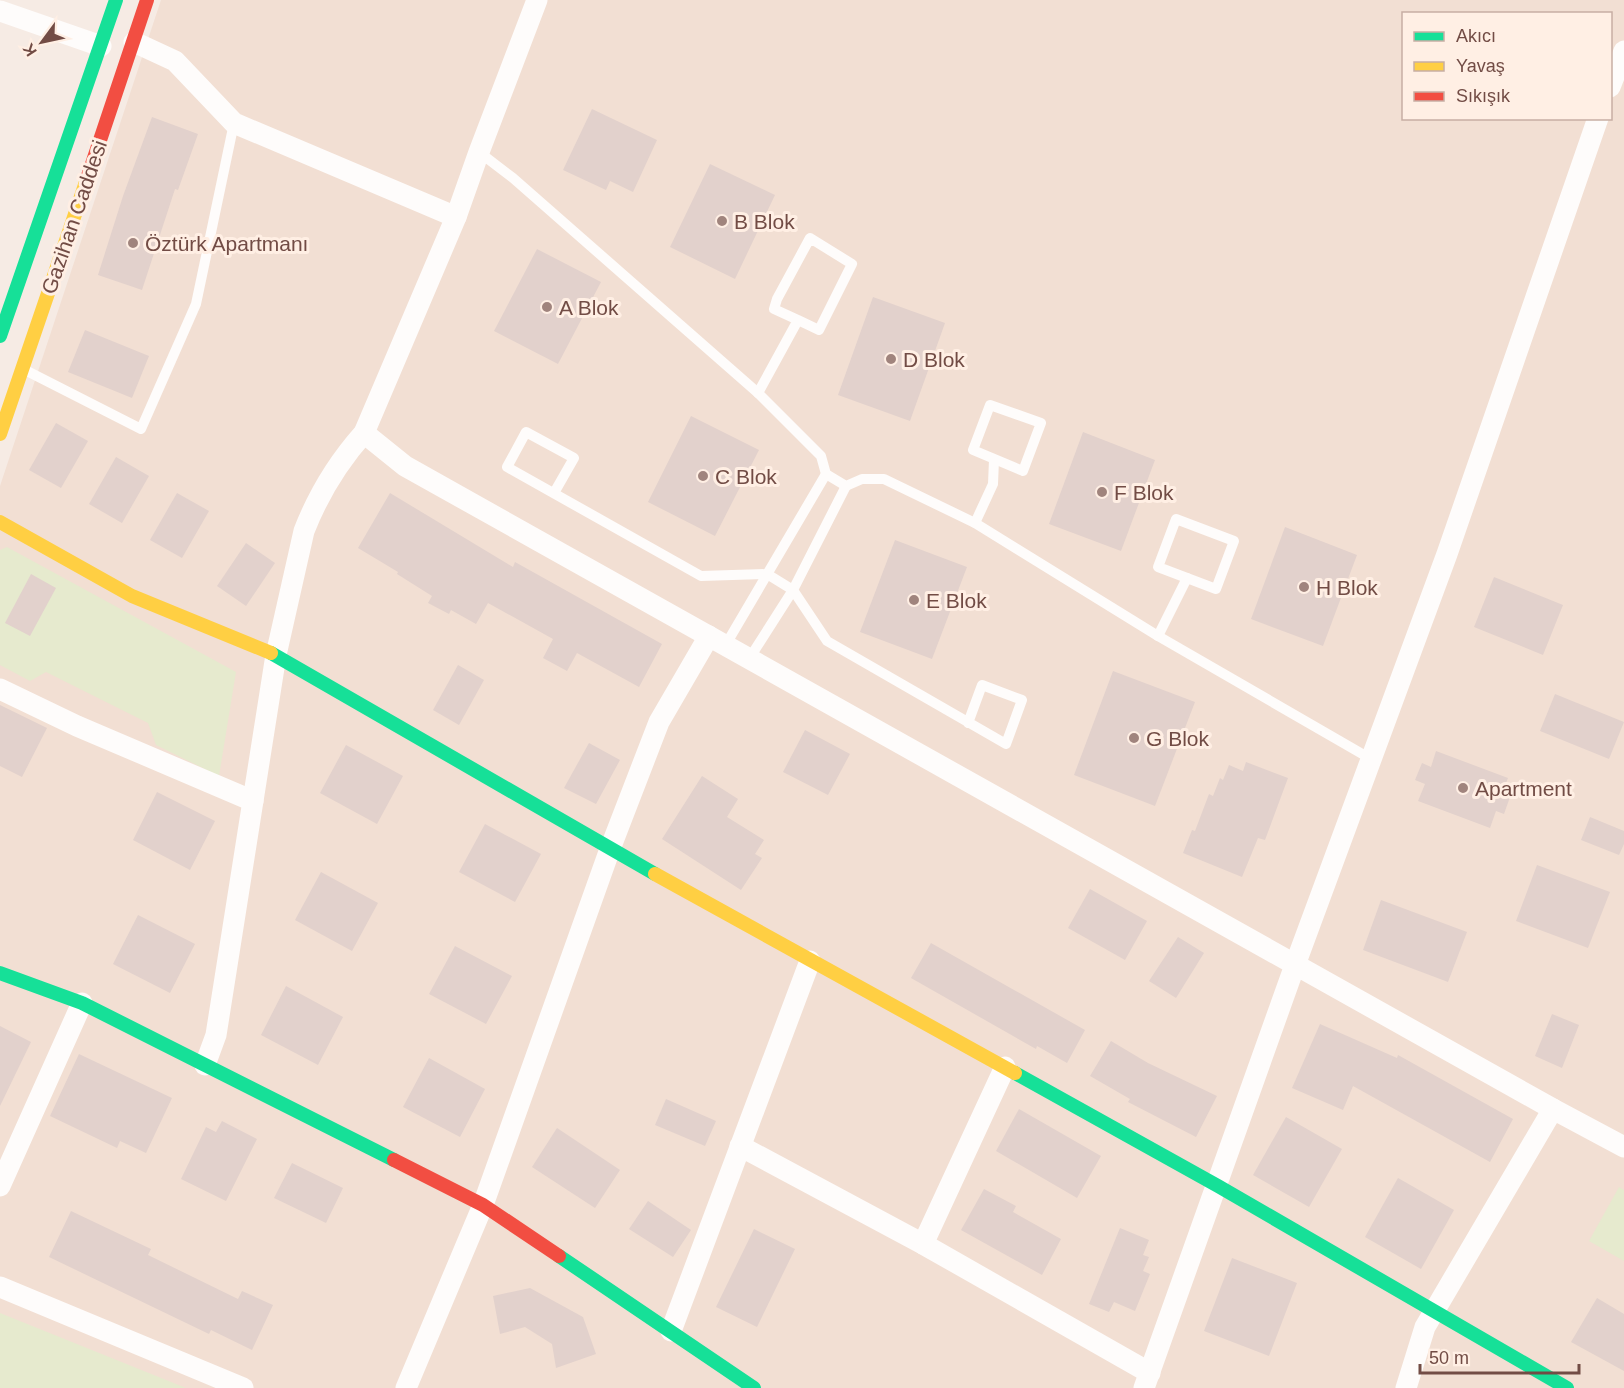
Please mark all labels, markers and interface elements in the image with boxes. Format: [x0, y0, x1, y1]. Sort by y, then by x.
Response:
north arrow [12, 12, 72, 72]
legend [1402, 12, 1612, 120]
text: Akıcı [1456, 26, 1496, 46]
text: K [19, 40, 40, 59]
text: Yavaş [1456, 56, 1505, 76]
text: Sıkışık [1456, 86, 1511, 106]
street label: Gazihan Caddesi [37, 137, 111, 297]
place label: B Blok [734, 210, 795, 233]
marker: B Blok [715, 214, 729, 228]
place label: Öztürk Apartmanı [145, 232, 308, 255]
marker: Öztürk Apartmanı [126, 236, 140, 250]
place label: A Blok [559, 296, 619, 319]
marker: A Blok [540, 300, 554, 314]
place label: D Blok [903, 348, 965, 371]
marker: D Blok [884, 352, 898, 366]
place label: C Blok [715, 465, 777, 488]
marker: C Blok [696, 469, 710, 483]
place label: F Blok [1114, 481, 1174, 504]
marker: F Blok [1095, 485, 1109, 499]
place label: H Blok [1316, 576, 1378, 599]
marker: H Blok [1297, 580, 1311, 594]
place label: E Blok [926, 589, 987, 612]
marker: E Blok [907, 593, 921, 607]
place label: G Blok [1146, 727, 1210, 750]
marker: G Blok [1127, 731, 1141, 745]
place label: Apartment [1475, 777, 1572, 800]
marker: Apartment [1456, 781, 1470, 795]
scale bar [1420, 1337, 1579, 1375]
text: 50 m [1429, 1348, 1469, 1368]

